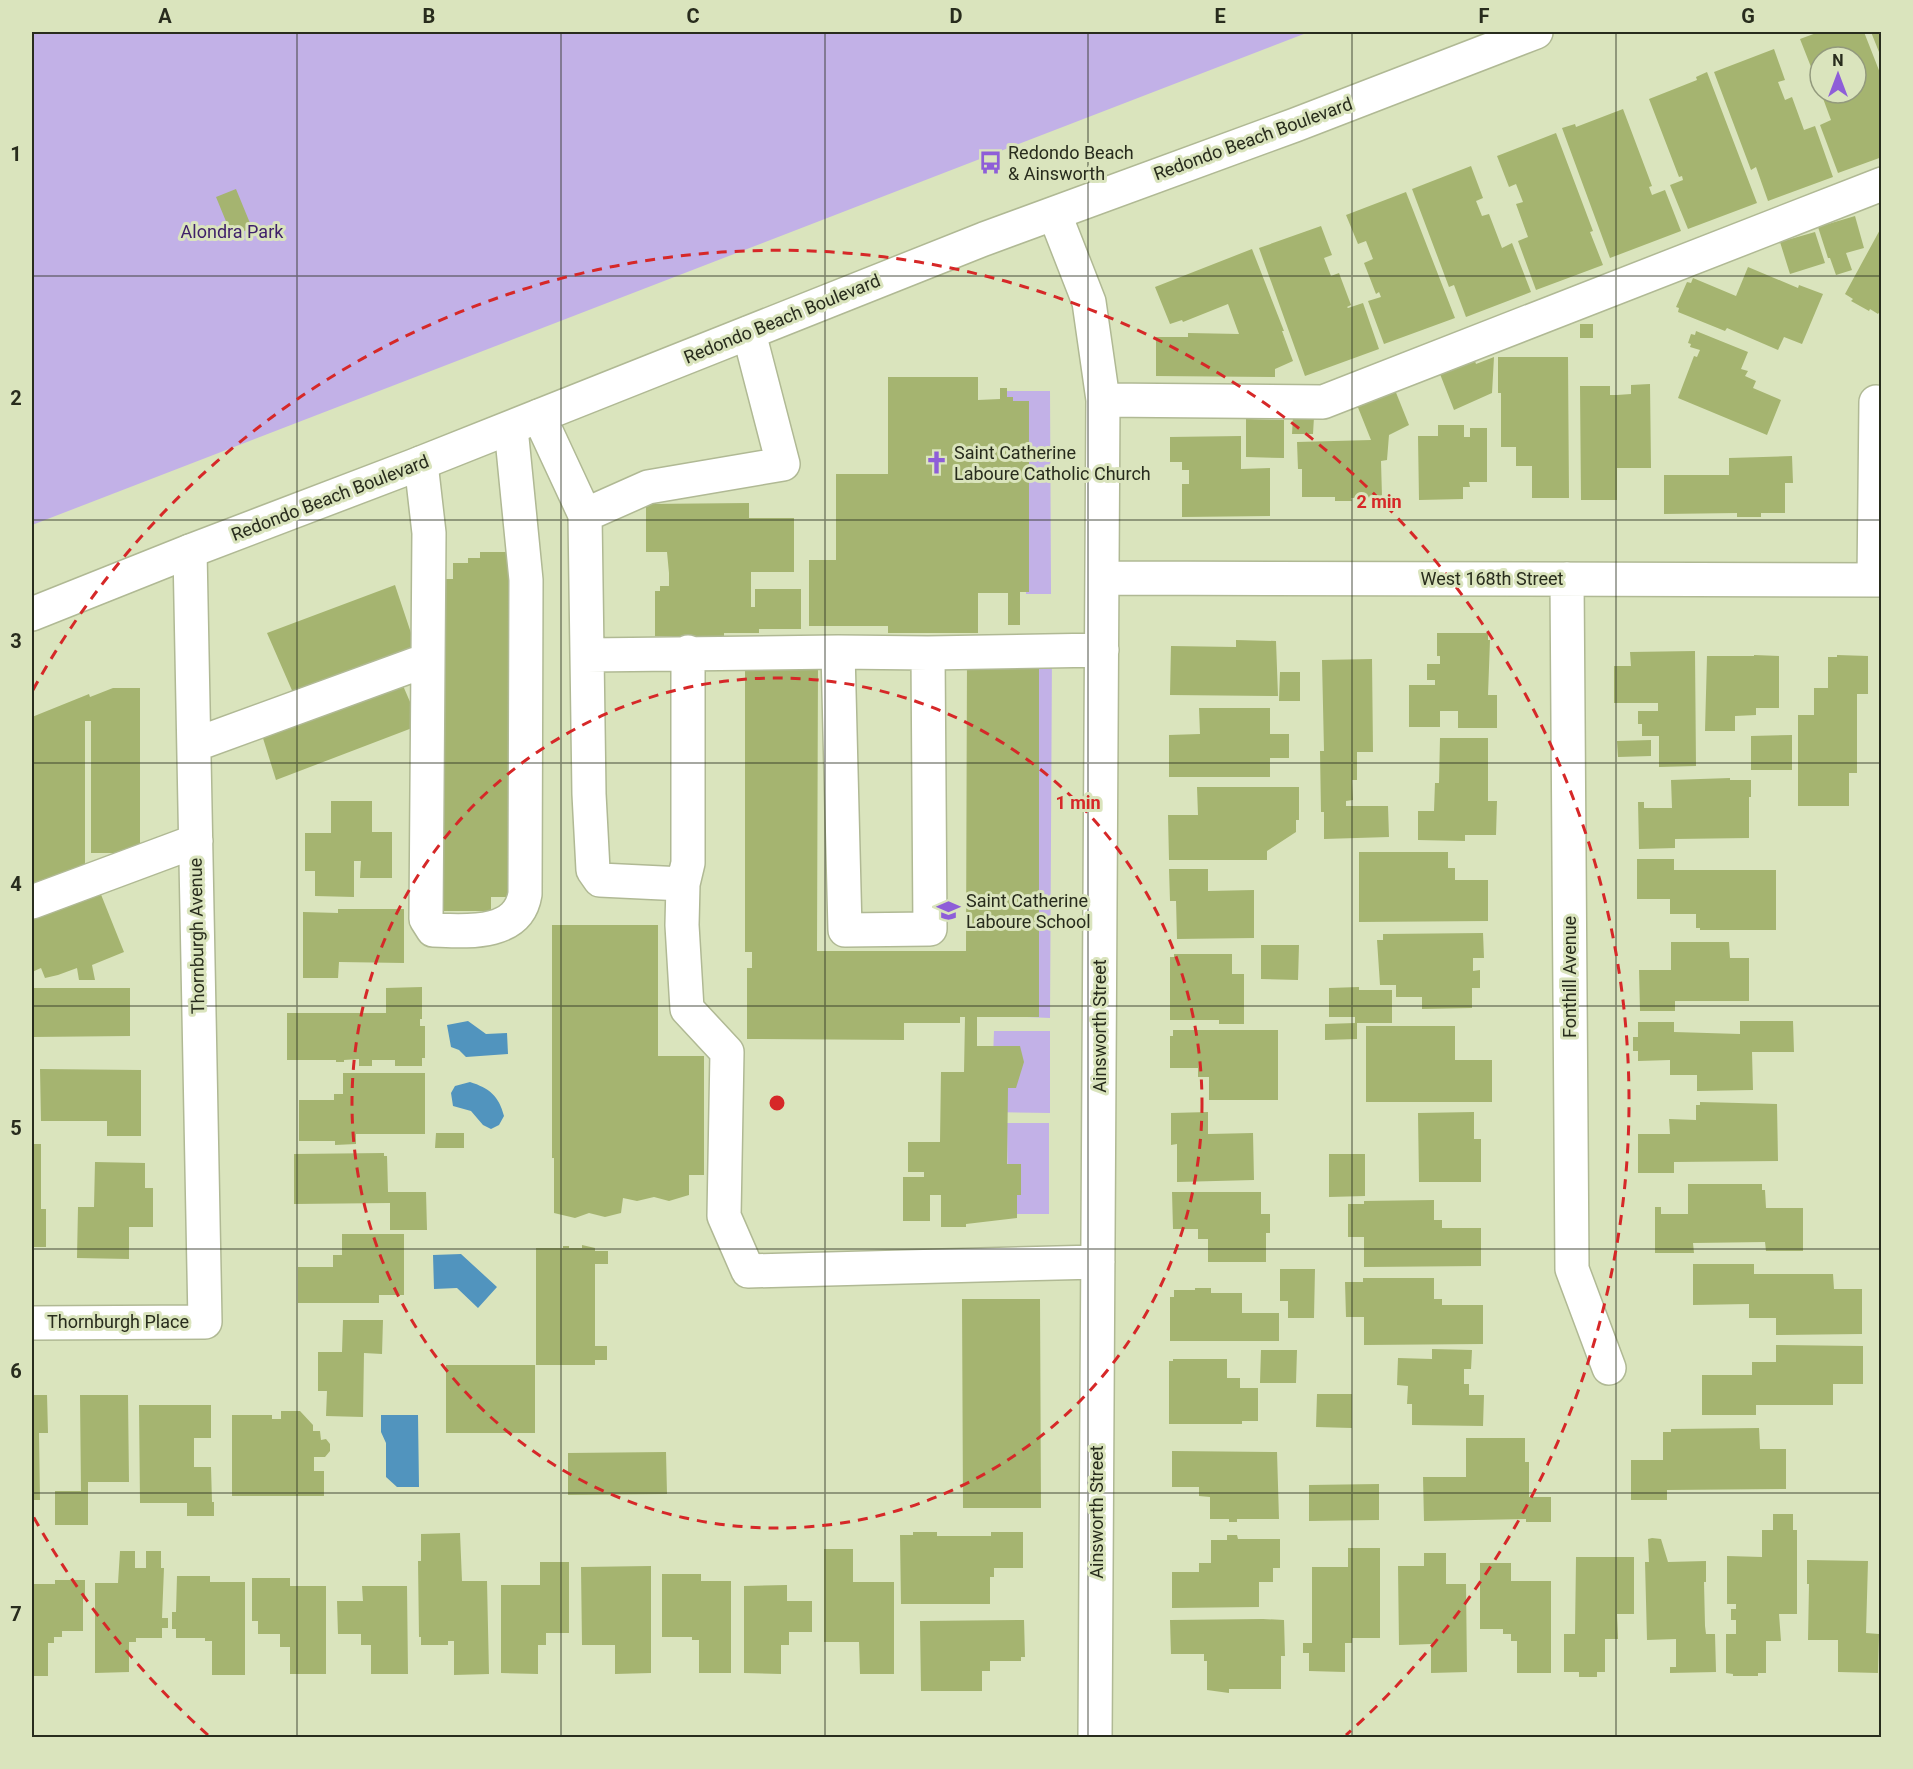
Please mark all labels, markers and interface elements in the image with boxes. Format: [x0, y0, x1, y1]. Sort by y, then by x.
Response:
text: A [158, 4, 172, 28]
text: B [423, 4, 435, 28]
text: C [686, 4, 700, 28]
text: D [950, 4, 963, 28]
text: E [1214, 4, 1226, 28]
text: F [1479, 4, 1490, 28]
text: G [1741, 4, 1755, 28]
north arrow [1808, 45, 1868, 105]
text: N [1832, 51, 1844, 70]
street label: Redondo Beach Boulevard [1151, 93, 1355, 184]
text: 1 [10, 142, 22, 166]
place label: Redondo Beach & Ainsworth [1008, 142, 1134, 184]
bus stop icon: Redondo Beach & Ainsworth [977, 150, 1003, 176]
park label: Alondra Park [181, 221, 284, 242]
street label: Redondo Beach Boulevard [681, 269, 883, 368]
text: 2 [10, 386, 22, 410]
place label: Saint Catherine Laboure Catholic Church [954, 442, 1151, 484]
street label: Redondo Beach Boulevard [228, 450, 432, 545]
church icon: Saint Catherine Laboure Catholic Church [923, 450, 949, 476]
text: 2 min [1356, 491, 1402, 512]
street label: West 168th Street [1421, 568, 1564, 589]
text: 3 [10, 629, 22, 653]
text: 1 min [1055, 792, 1101, 813]
street label: Thornburgh Avenue [185, 858, 208, 1014]
text: 4 [10, 872, 22, 896]
place label: Saint Catherine Laboure School [966, 890, 1091, 932]
school or university icon: Saint Catherine Laboure School [935, 898, 961, 924]
street label: Fonthill Avenue [1559, 916, 1580, 1038]
street label: Ainsworth Street [1089, 959, 1110, 1093]
centre of rings [767, 1093, 787, 1113]
text: 5 [10, 1116, 22, 1140]
street label: Thornburgh Place [47, 1311, 189, 1332]
text: 6 [10, 1359, 22, 1383]
street label: Ainsworth Street [1086, 1445, 1107, 1579]
text: 7 [10, 1602, 22, 1626]

